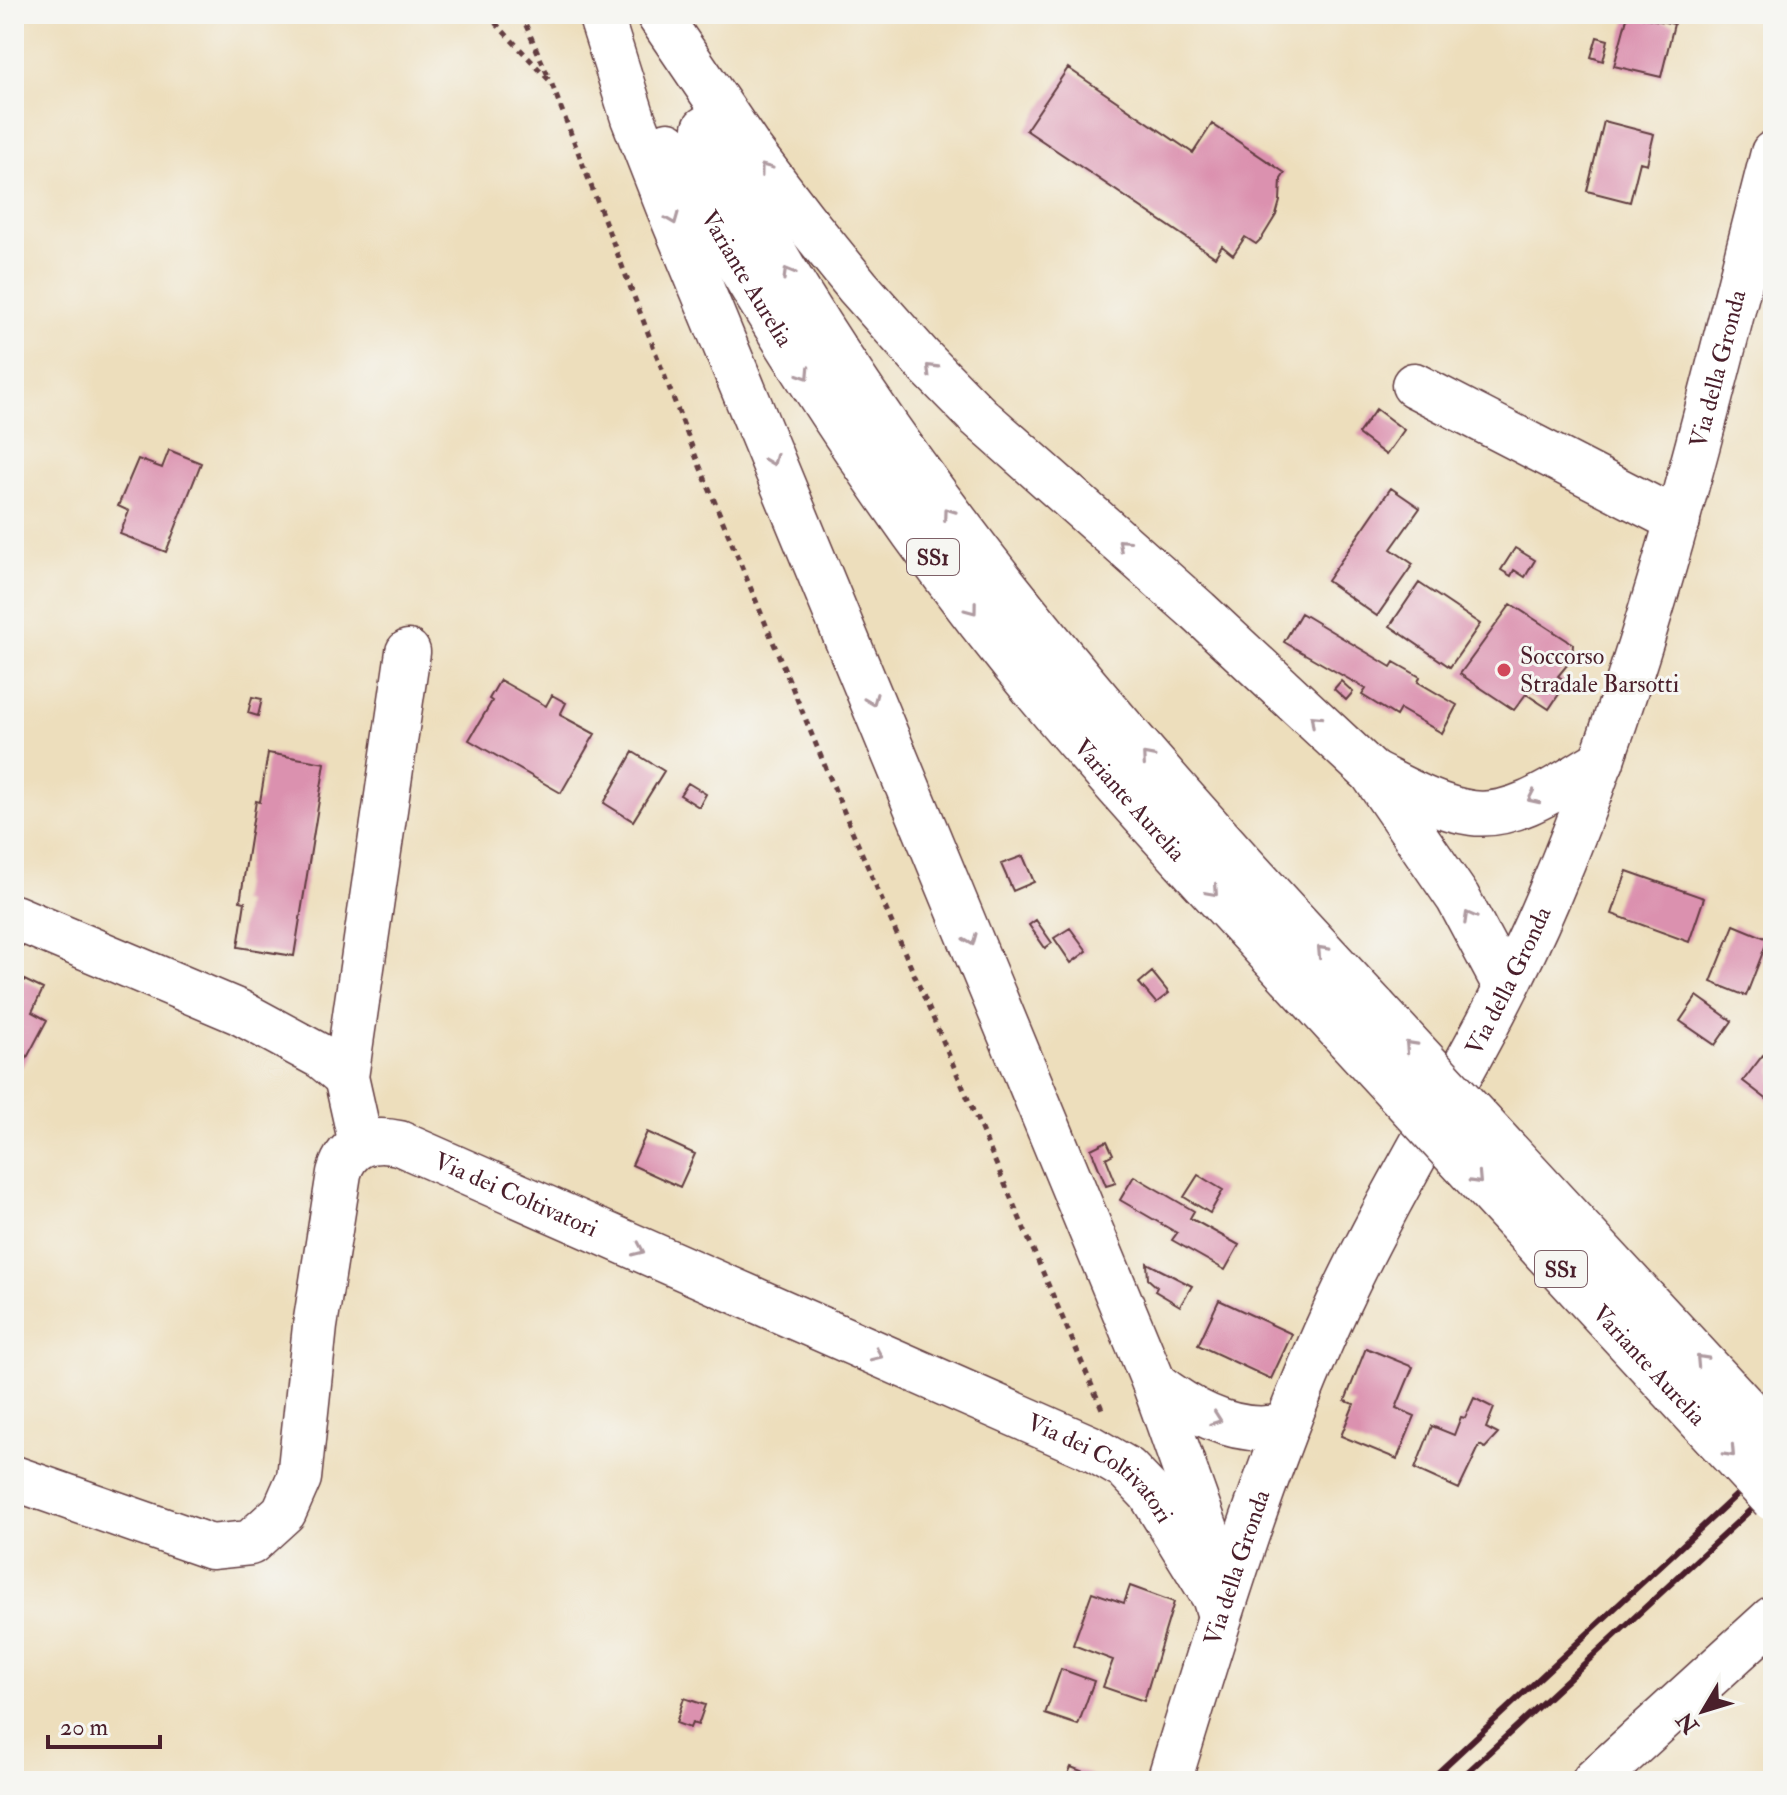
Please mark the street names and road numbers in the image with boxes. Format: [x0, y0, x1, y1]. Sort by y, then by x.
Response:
street label: Variante Aurelia [694, 205, 800, 354]
street label: Via della Gronda [1683, 286, 1754, 451]
road number: SS1 [907, 539, 959, 575]
street label: Variante Aurelia [1067, 732, 1193, 869]
street label: Via della Gronda [1459, 901, 1559, 1061]
street label: Via dei Coltivatori [429, 1145, 602, 1245]
road number: SS1 [1535, 1251, 1587, 1287]
street label: Variante Aurelia [1585, 1298, 1713, 1433]
street label: Via dei Coltivatori [1022, 1407, 1180, 1529]
street label: Via della Gronda [1197, 1485, 1278, 1649]

